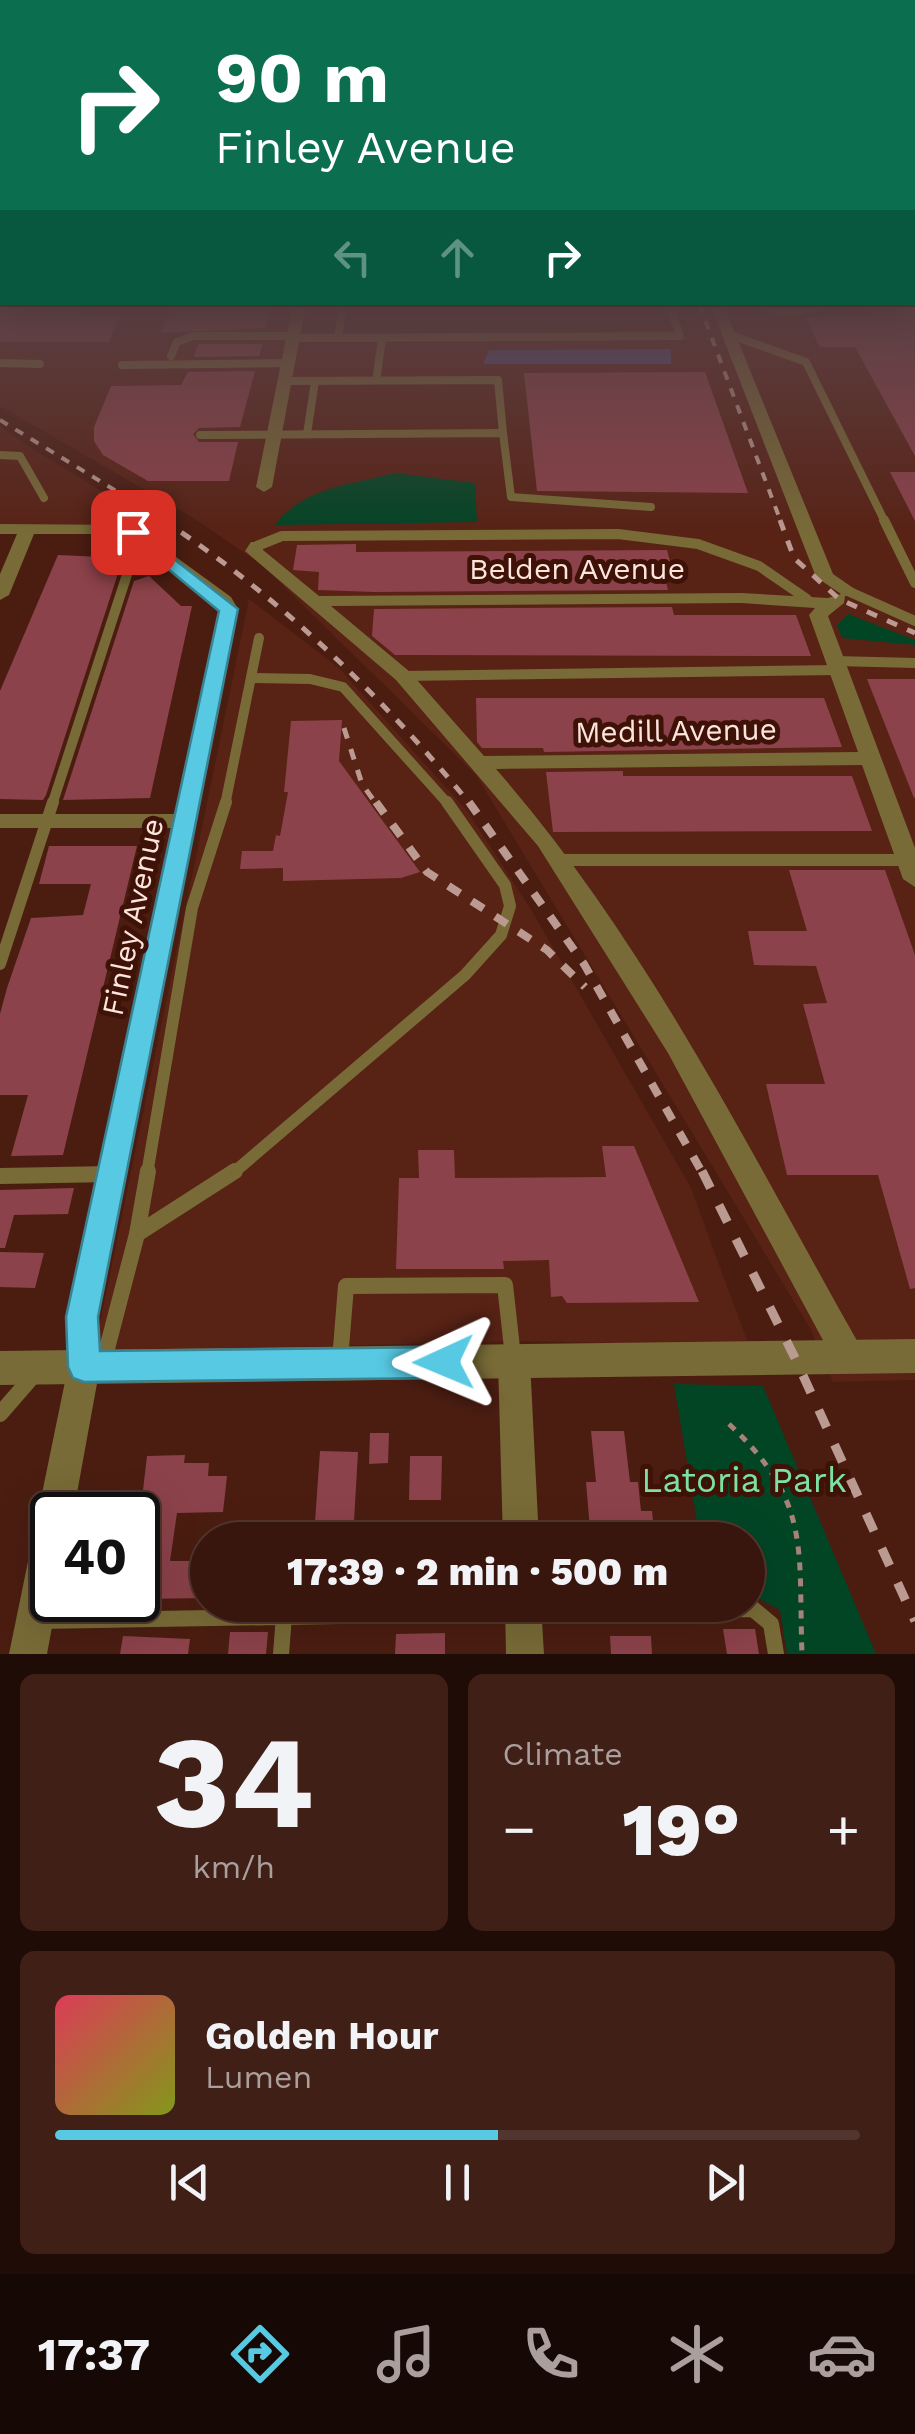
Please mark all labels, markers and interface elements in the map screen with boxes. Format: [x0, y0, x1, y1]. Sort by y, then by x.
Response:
text: 90 m [215, 37, 389, 119]
icon: right [50, 40, 180, 170]
text: Finley Avenue [215, 121, 516, 174]
icon: left [325, 230, 380, 285]
icon: ahead [430, 230, 485, 285]
icon: right [535, 230, 590, 285]
pin [91, 490, 176, 575]
icon: arrive [106, 505, 161, 560]
street label: Belden Avenue [469, 551, 685, 586]
street label: Medill Avenue [575, 711, 777, 750]
street label: Finley Avenue [95, 815, 170, 1019]
position arrow [392, 1310, 496, 1414]
park label: Latoria Park [641, 1459, 847, 1501]
speed limit sign: 40 [30, 1492, 160, 1622]
text: 17:39 · 2 min · 500 m [287, 1550, 668, 1594]
text: 34 [153, 1706, 314, 1859]
text: Climate [503, 1735, 623, 1773]
text: 19° [622, 1785, 740, 1873]
text: − [503, 1797, 536, 1861]
text: + [827, 1797, 860, 1861]
text: km/h [193, 1848, 275, 1886]
text: Golden Hour [205, 2014, 439, 2058]
text: Lumen [205, 2058, 312, 2096]
icon: previous [162, 2155, 217, 2210]
icon: pause [430, 2155, 485, 2210]
icon: next [698, 2155, 753, 2210]
icon: directions [225, 2319, 295, 2389]
icon: music [371, 2319, 441, 2389]
icon: phone [516, 2319, 586, 2389]
icon: climate [662, 2319, 732, 2389]
icon: car [807, 2319, 877, 2389]
text: 17:37 [38, 2328, 150, 2381]

